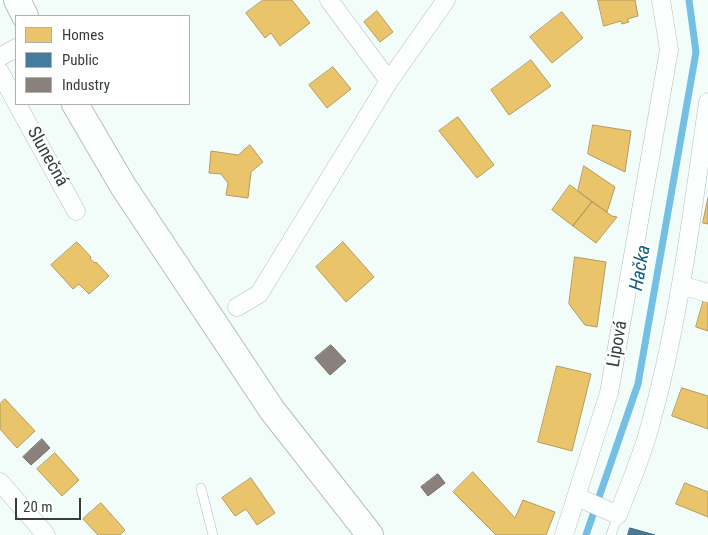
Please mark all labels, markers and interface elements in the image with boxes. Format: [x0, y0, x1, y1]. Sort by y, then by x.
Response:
legend [15, 15, 190, 105]
text: Homes [62, 26, 104, 44]
text: Public [62, 51, 99, 69]
text: Industry [62, 76, 110, 94]
street label: Slunečná [22, 123, 72, 191]
water label: Hačka [626, 243, 656, 293]
street label: Lipová [603, 319, 633, 369]
scale bar [18, 488, 84, 520]
text: 20 m [23, 498, 53, 516]

